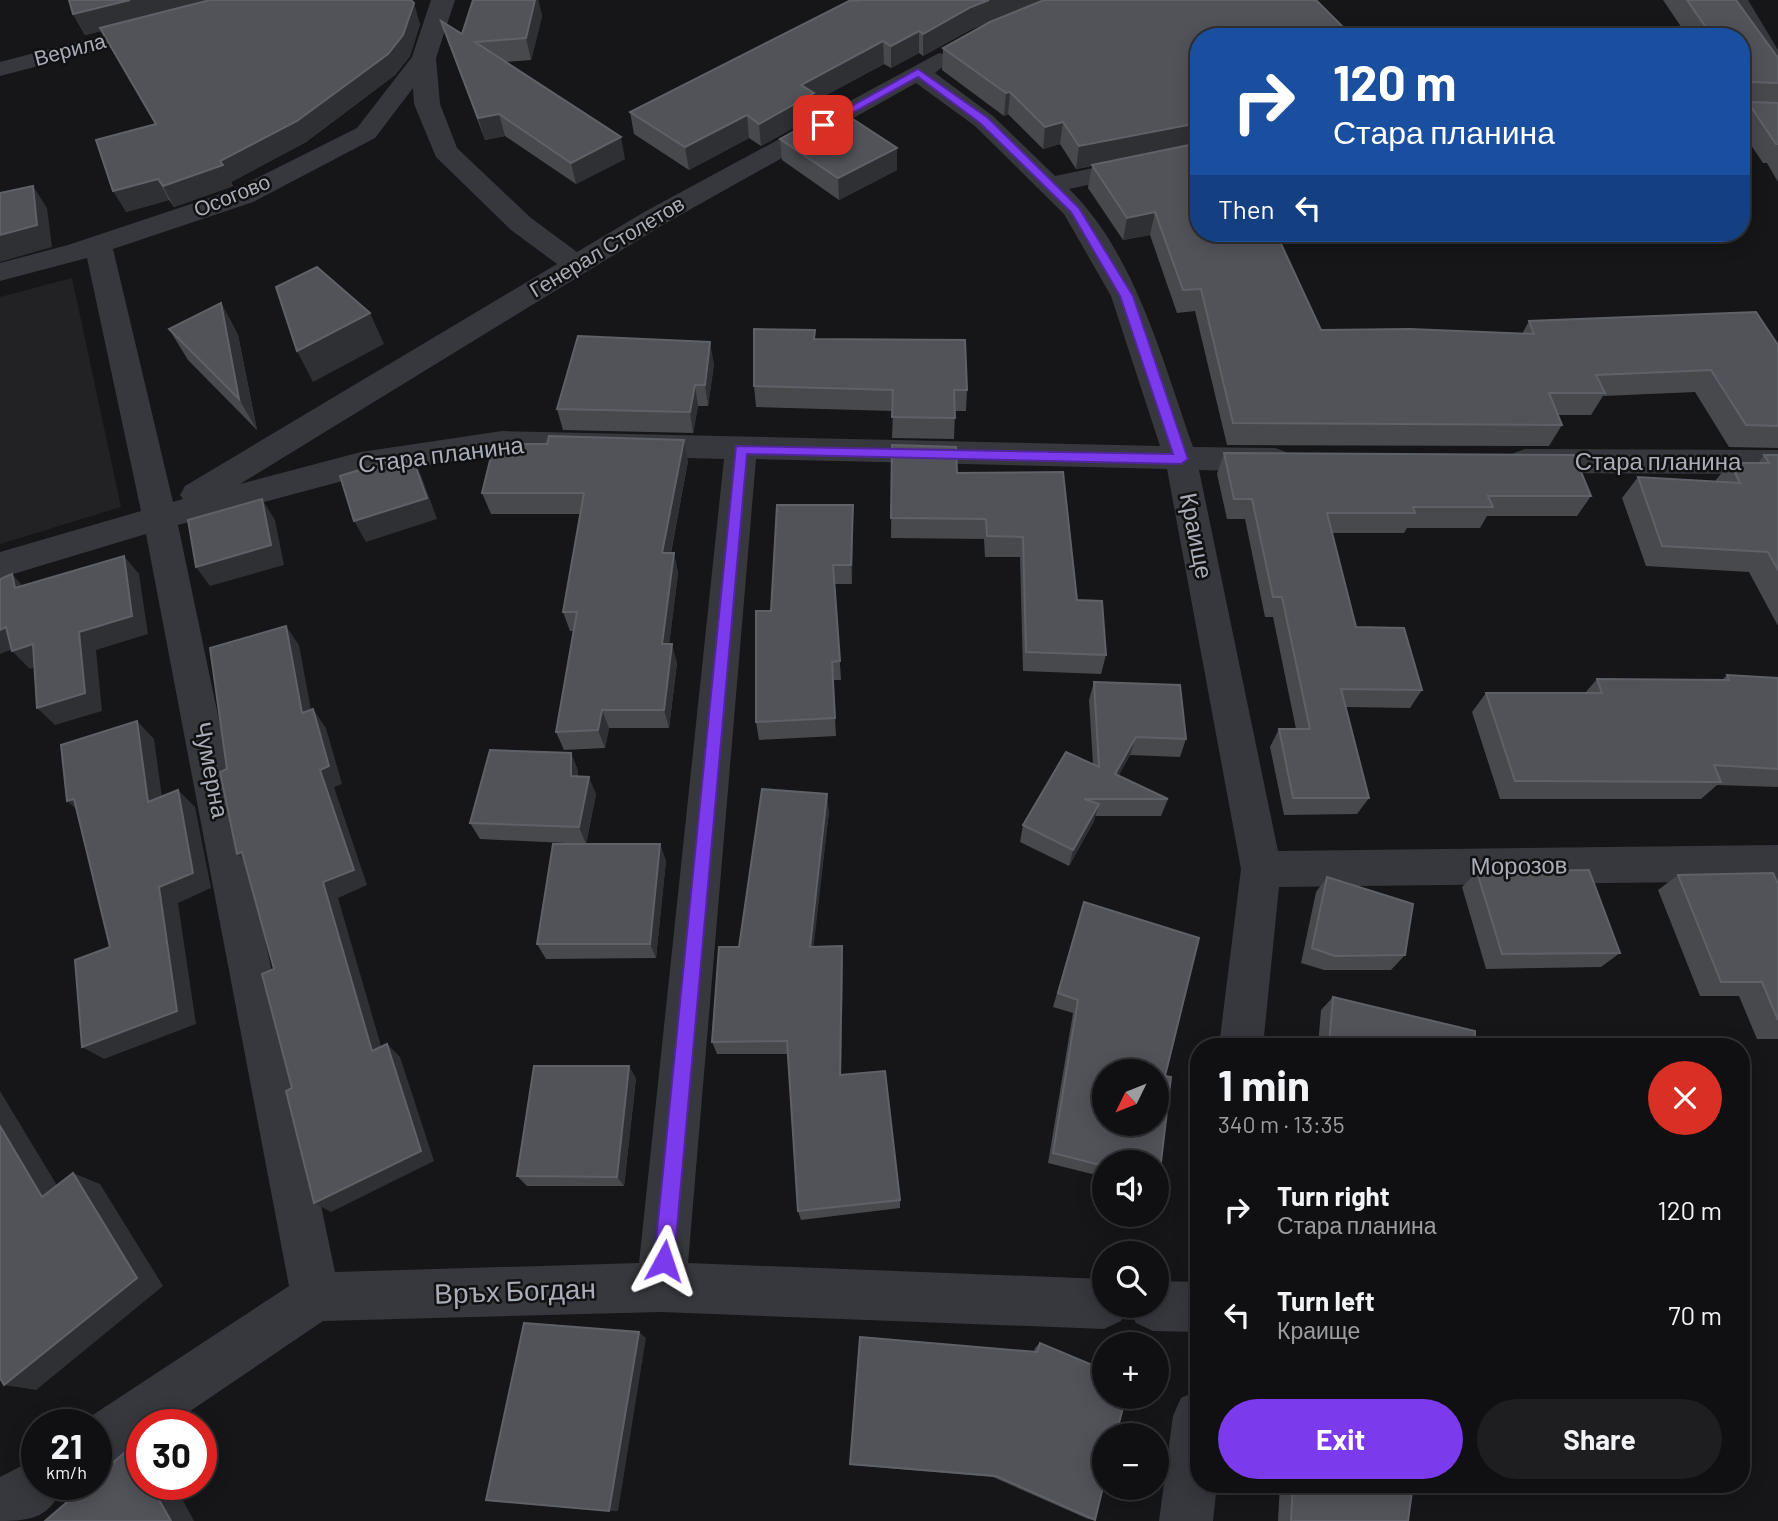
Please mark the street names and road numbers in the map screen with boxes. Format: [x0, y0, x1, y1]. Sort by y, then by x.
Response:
street label: Верила [31, 27, 108, 70]
street label: Осогово [190, 168, 273, 221]
street label: Генерал Столетов [524, 190, 688, 302]
street label: Стара планина [356, 429, 526, 478]
street label: Стара планина [1575, 446, 1742, 475]
street label: Краище [1175, 490, 1220, 581]
street label: Чумерна [189, 719, 236, 821]
street label: Морозов [1470, 849, 1568, 880]
street label: Връх Богдан [434, 1270, 596, 1310]

